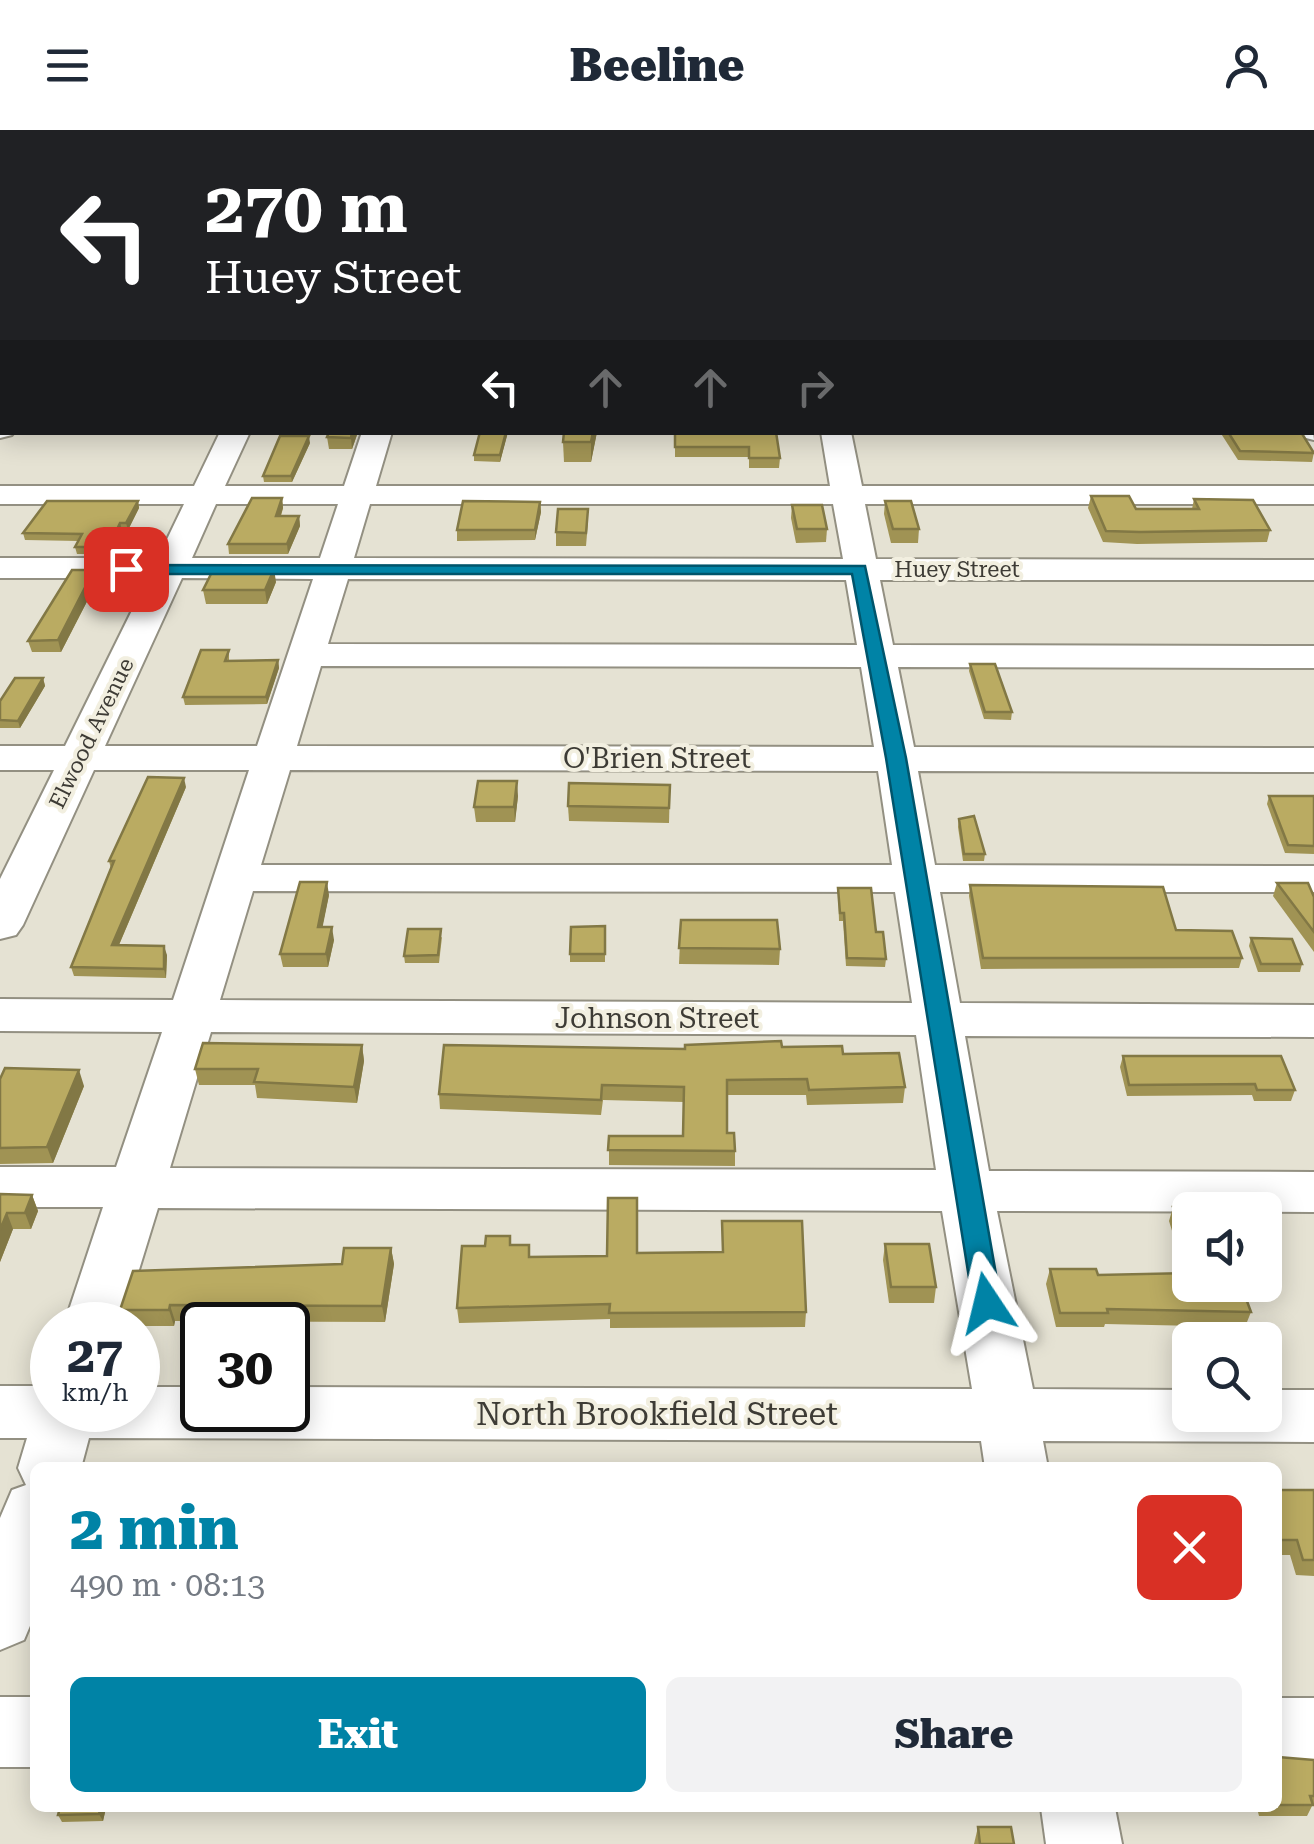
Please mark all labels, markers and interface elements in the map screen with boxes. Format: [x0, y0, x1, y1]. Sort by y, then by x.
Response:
icon: menu [40, 38, 95, 93]
icon: person [1219, 38, 1274, 93]
text: Beeline [569, 39, 745, 92]
text: 270 m [205, 167, 408, 249]
icon: left [40, 170, 170, 300]
text: Huey Street [205, 251, 462, 304]
icon: left [473, 360, 528, 415]
icon: ahead [578, 360, 633, 415]
icon: ahead [683, 360, 738, 415]
icon: right [788, 360, 843, 415]
pin [84, 527, 169, 612]
icon: arrive [99, 542, 154, 597]
street label: Huey Street [894, 557, 1020, 582]
street label: Elwood Avenue [44, 654, 139, 812]
street label: O'Brien Street [563, 742, 751, 775]
street label: Johnson Street [555, 1002, 759, 1035]
map controls [1172, 1192, 1282, 1432]
button: sound [1172, 1192, 1282, 1302]
position arrow [935, 1251, 1039, 1355]
speed limit sign: 30 [180, 1302, 310, 1432]
button: search [1172, 1322, 1282, 1432]
text: 27 [67, 1326, 123, 1384]
text: km/h [62, 1378, 128, 1407]
street label: North Brookfield Street [476, 1395, 838, 1433]
text: 2 min [70, 1493, 239, 1564]
button: close [1137, 1495, 1242, 1600]
text: 490 m · 08:13 [70, 1566, 265, 1604]
button: Exit [70, 1677, 646, 1792]
button: Share [666, 1677, 1242, 1792]

